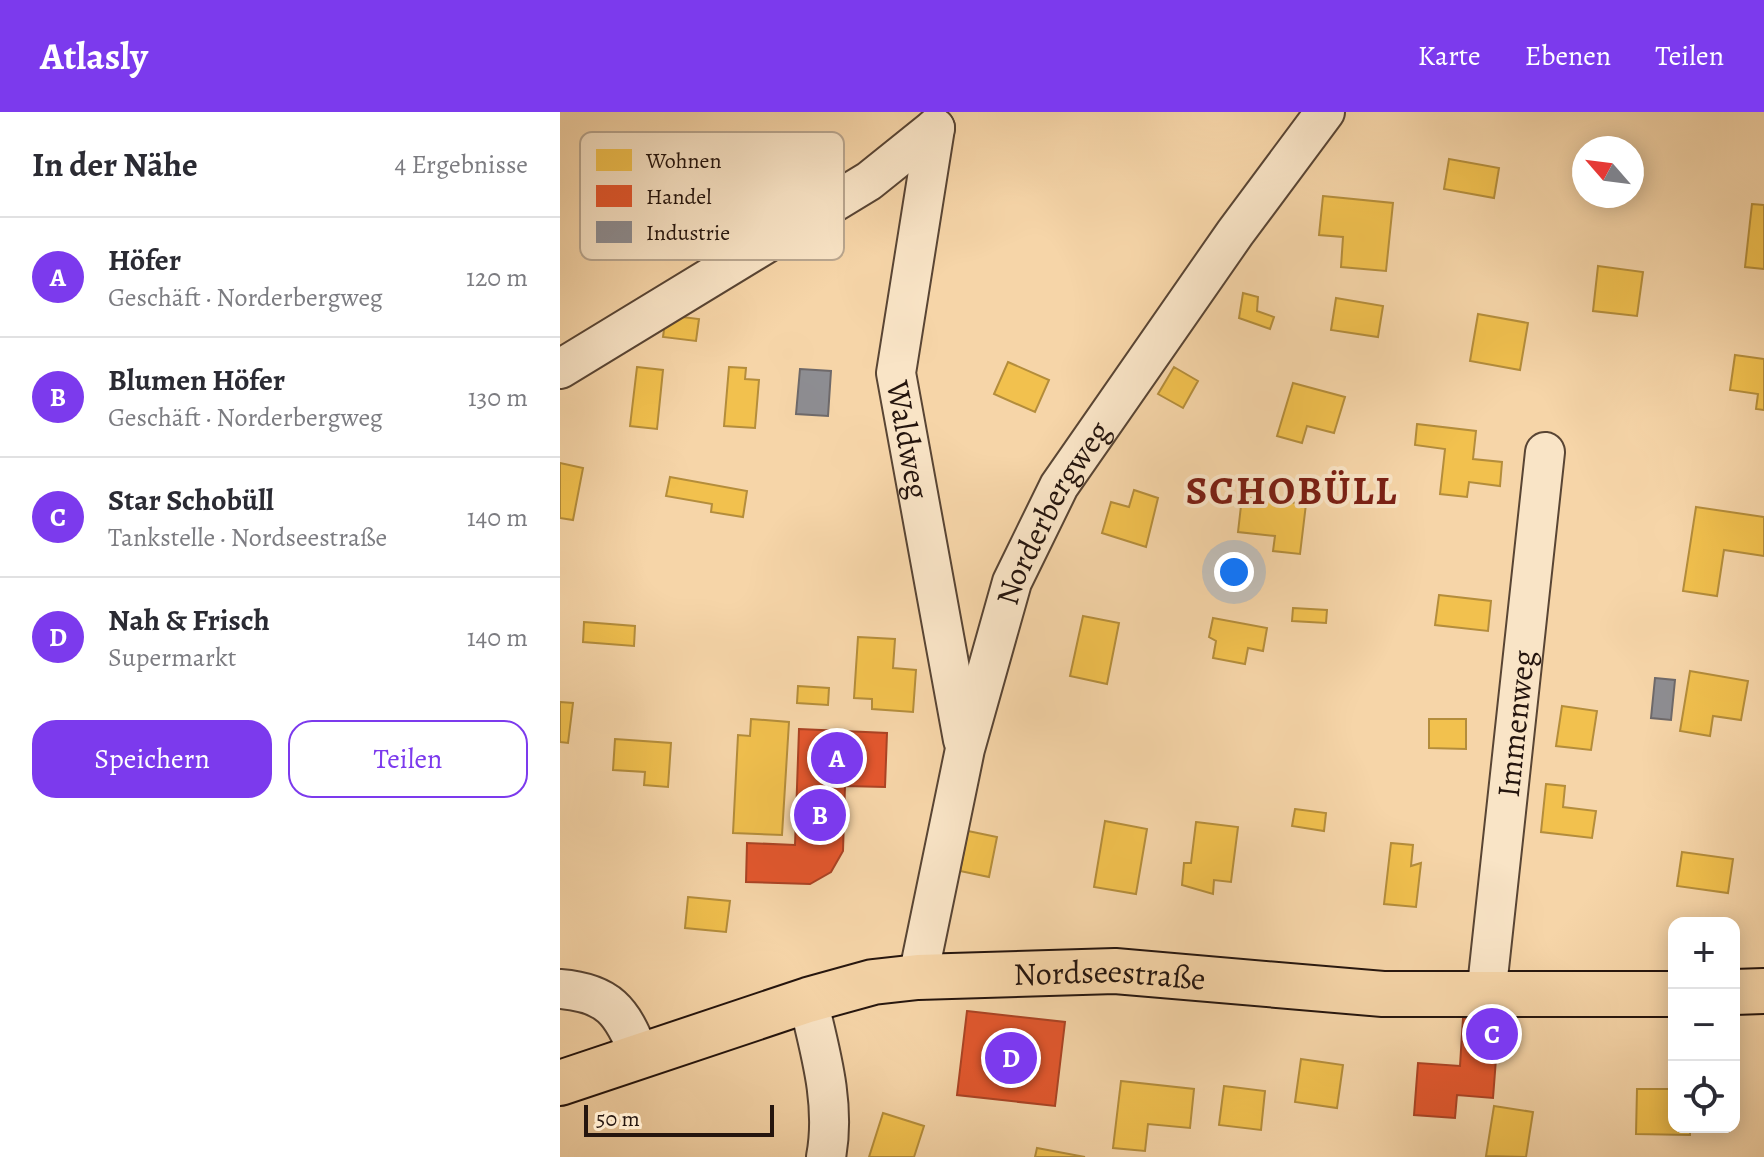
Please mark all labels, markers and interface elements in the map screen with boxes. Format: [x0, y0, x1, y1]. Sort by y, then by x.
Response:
text: Atlasly [40, 30, 148, 82]
text: Karte [1418, 37, 1481, 75]
text: Ebenen [1525, 37, 1611, 75]
text: Teilen [1655, 37, 1724, 75]
legend [580, 132, 844, 260]
north arrow [1572, 136, 1644, 208]
text: In der Nähe [32, 141, 198, 188]
text: Wohnen [645, 146, 722, 176]
text: 4 Ergebnisse [395, 147, 528, 182]
text: Handel [646, 182, 712, 212]
text: Industrie [646, 218, 730, 248]
text: Höfer [108, 240, 181, 280]
text: A [50, 260, 66, 295]
text: 120 m [466, 260, 528, 295]
text: Geschäft · Norderbergweg [108, 280, 383, 315]
text: Blumen Höfer [108, 360, 285, 400]
street label: Waldweg [876, 376, 941, 502]
text: B [50, 380, 66, 415]
text: 130 m [468, 380, 528, 415]
text: Geschäft · Norderbergweg [108, 400, 383, 435]
street label: Norderbergweg [985, 412, 1120, 610]
district label: SCHOBÜLL [1186, 463, 1398, 518]
text: Star Schobüll [108, 480, 274, 520]
text: C [50, 500, 66, 535]
text: 140 m [467, 500, 528, 535]
text: Tankstelle · Nordseestraße [108, 520, 387, 555]
your location [1214, 552, 1254, 592]
text: Nah & Frisch [108, 600, 270, 640]
text: D [49, 620, 67, 655]
text: 140 m [467, 620, 528, 655]
text: Supermarkt [108, 640, 236, 675]
street label: Immenweg [1486, 648, 1545, 799]
button: Speichern [32, 720, 272, 798]
button: Teilen [288, 720, 528, 798]
pin: A [811, 728, 863, 788]
pin: B [794, 785, 846, 845]
map controls [1668, 917, 1740, 1133]
button: + [1668, 917, 1740, 989]
street label: Nordseestraße [1013, 948, 1207, 1001]
button: − [1668, 989, 1740, 1061]
pin: C [1466, 1004, 1518, 1064]
pin: D [985, 1028, 1037, 1088]
button: locate [1668, 1061, 1740, 1133]
scale bar [584, 1101, 774, 1137]
text: 50 m [596, 1104, 640, 1134]

